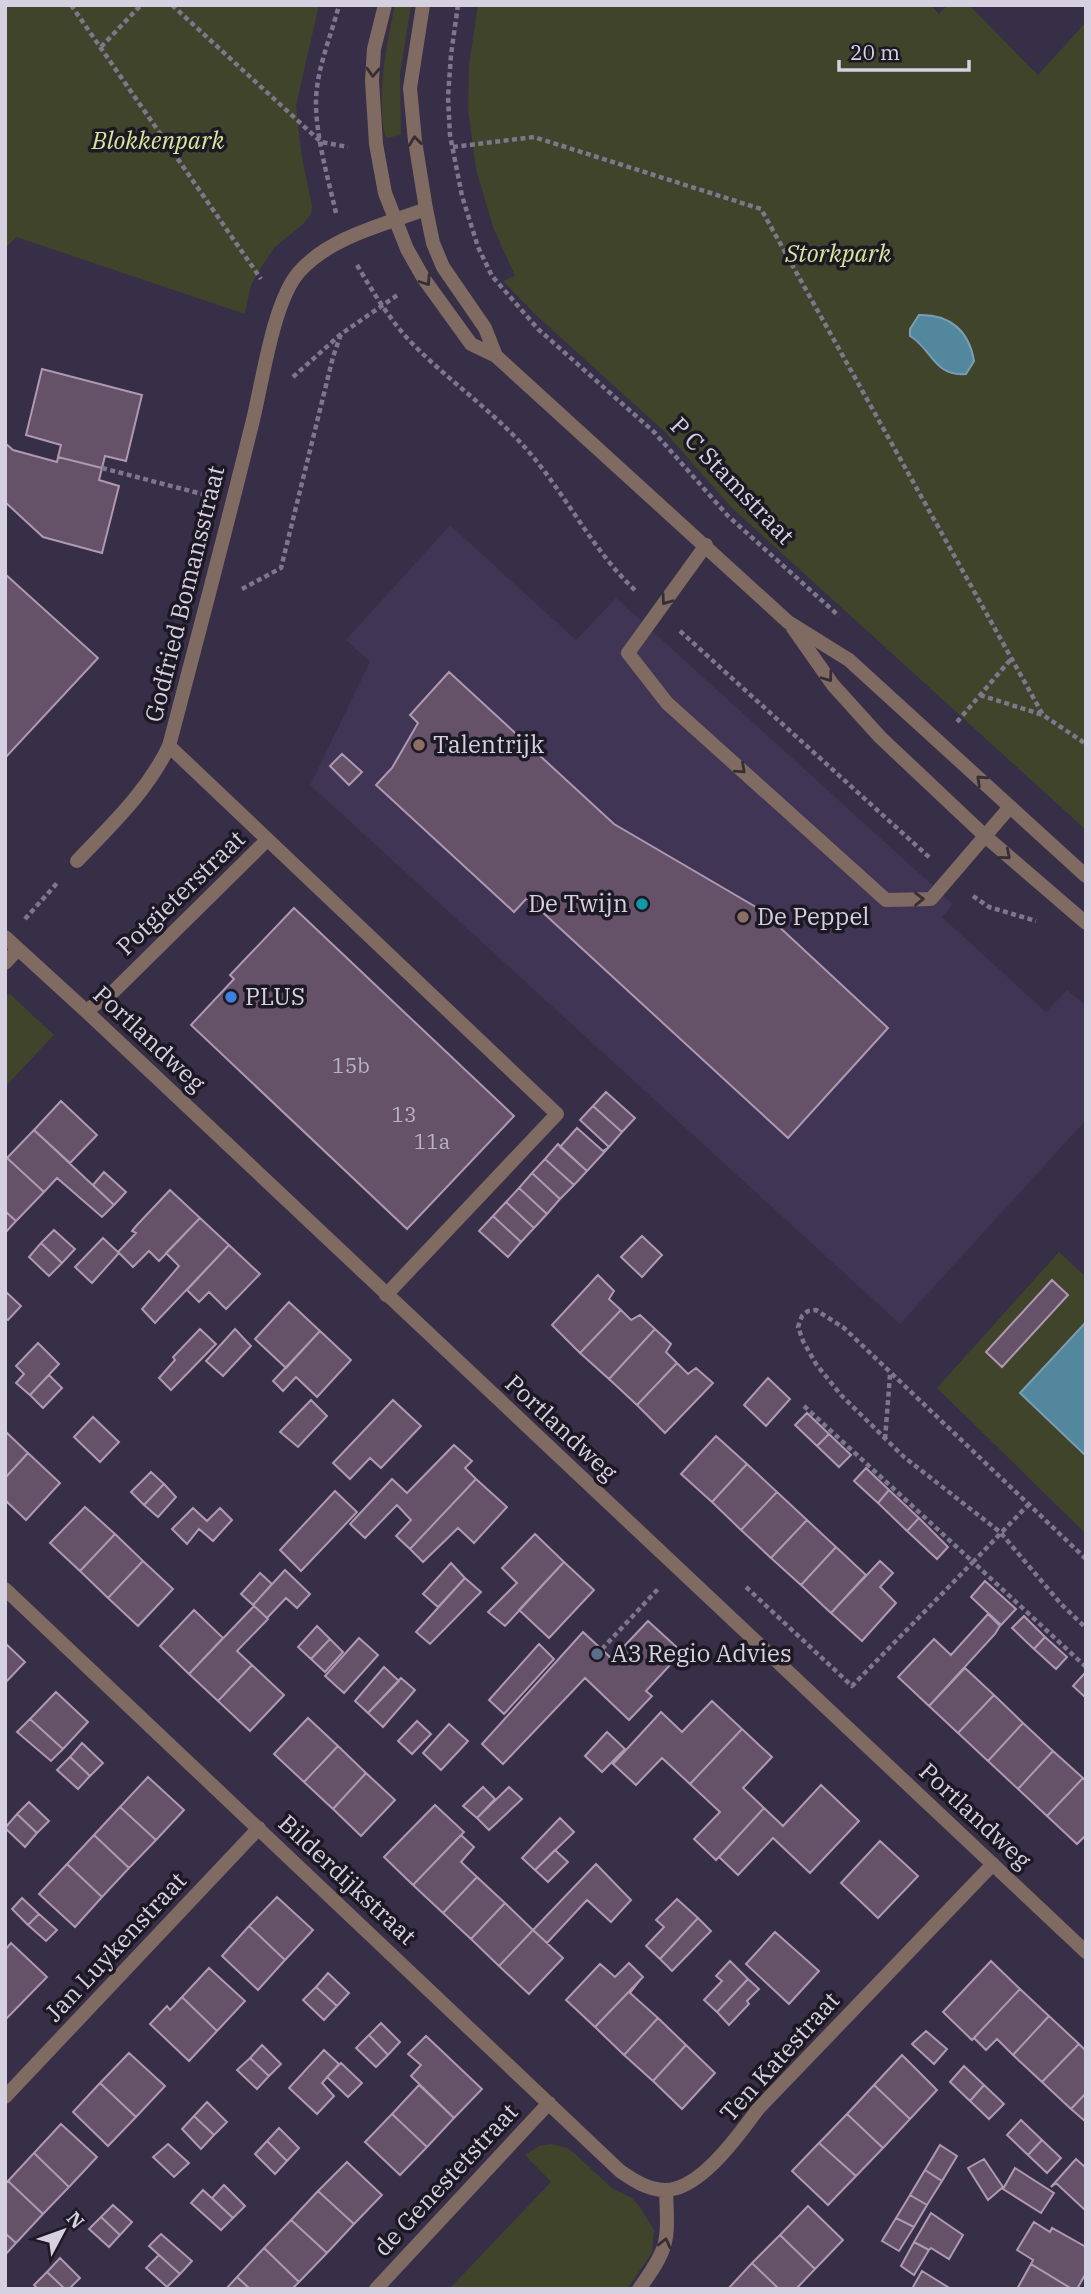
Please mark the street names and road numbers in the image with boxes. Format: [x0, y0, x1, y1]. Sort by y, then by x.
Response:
street label: P C Stamstraat [664, 410, 802, 551]
street label: Godfried Bomansstraat [137, 462, 231, 725]
street label: Potgieterstraat [109, 823, 251, 962]
street label: Portlandweg [87, 978, 213, 1098]
street label: Portlandweg [499, 1367, 625, 1487]
street label: Portlandweg [913, 1755, 1039, 1875]
street label: Bilderdijkstraat [272, 1807, 423, 1951]
street label: Jan Luykenstraat [38, 1865, 193, 2028]
street label: Ten Katestraat [712, 1985, 846, 2128]
street label: de Genestetstraat [366, 2096, 524, 2263]

